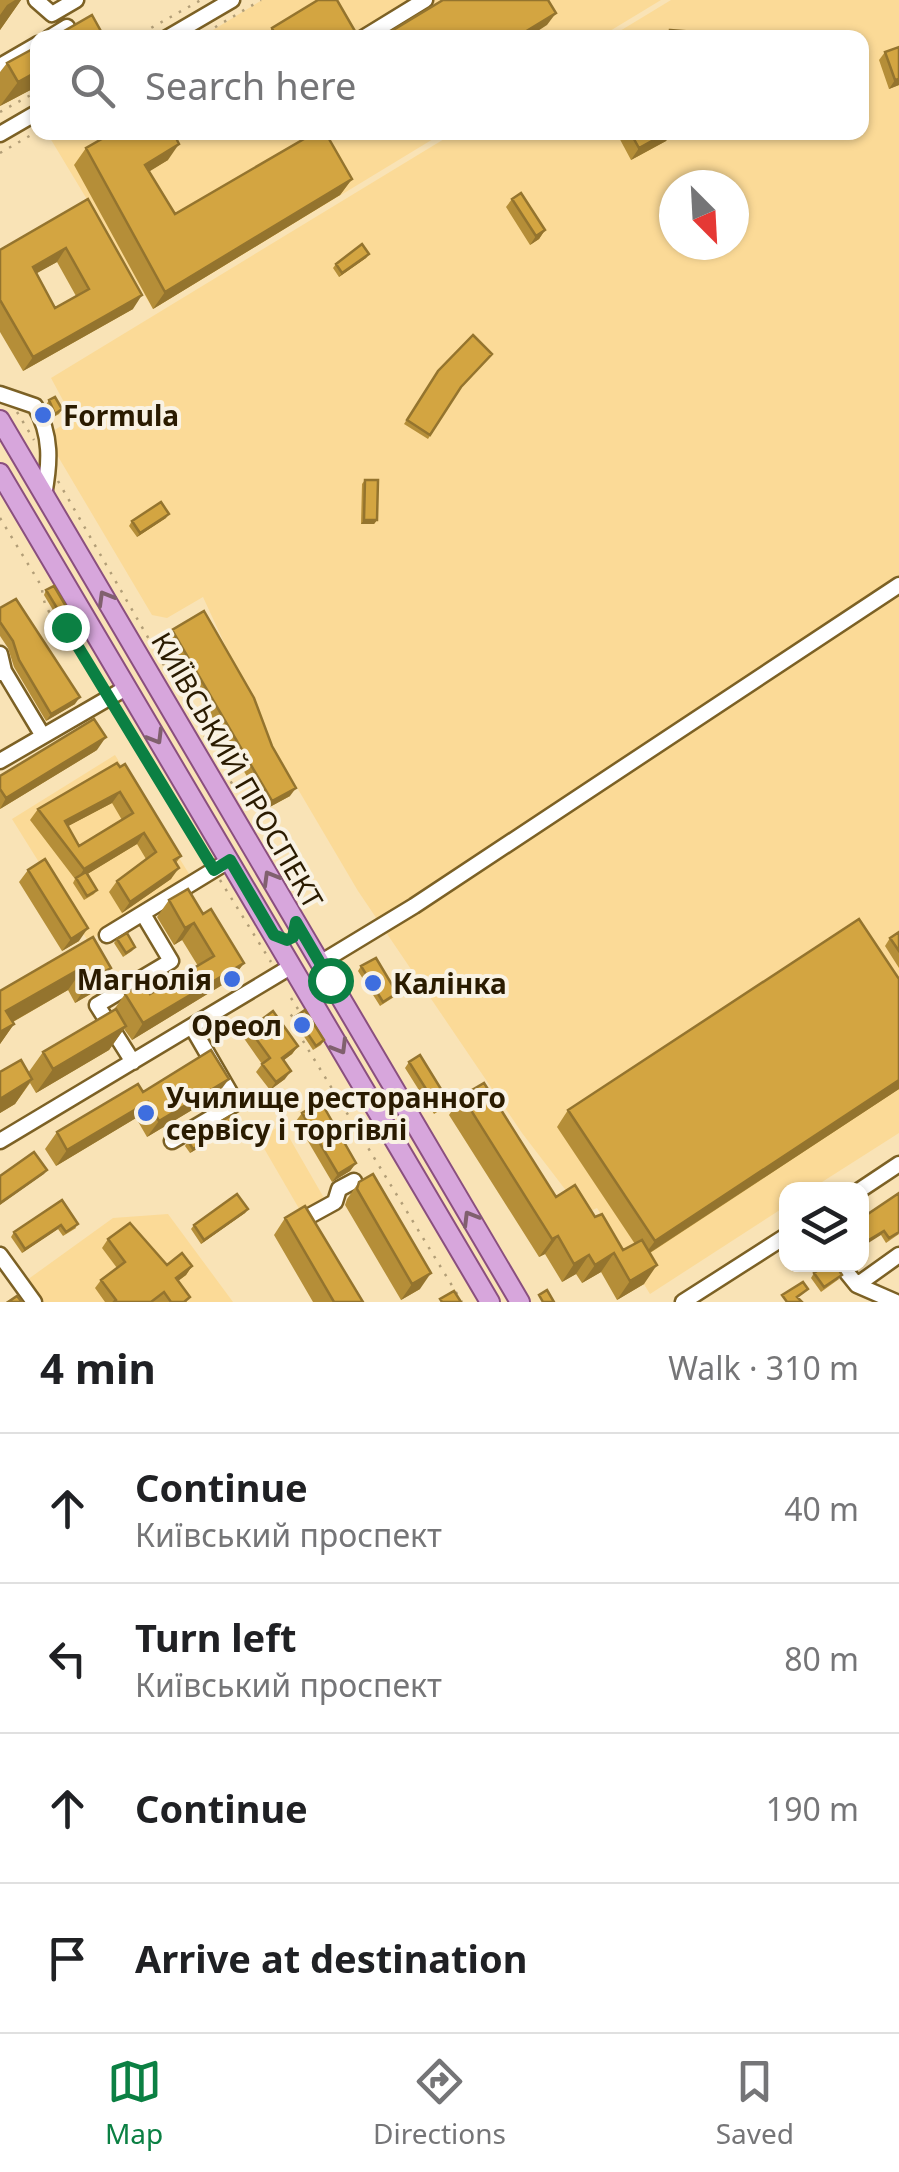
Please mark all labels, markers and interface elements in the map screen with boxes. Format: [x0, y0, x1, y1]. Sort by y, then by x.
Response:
search box [30, 30, 869, 140]
icon: search [65, 58, 120, 113]
text: Search here [145, 59, 356, 111]
north arrow [659, 170, 749, 260]
place label: Formula [63, 396, 179, 434]
marker: Formula [32, 404, 54, 426]
one-way arrow [98, 591, 117, 609]
route end [44, 605, 90, 651]
street label: КИЇВСЬКИЙ ПРОСПЕКТ [143, 625, 333, 915]
one-way arrow [144, 726, 163, 744]
one-way arrow [262, 871, 282, 889]
route start [308, 958, 354, 1004]
place label: Магнолія [77, 960, 212, 998]
place label: Калінка [393, 964, 507, 1002]
marker: Магнолія [221, 968, 243, 990]
marker: Калінка [362, 972, 384, 994]
place label: Ореол [191, 1006, 282, 1044]
marker: Ореол [291, 1014, 313, 1036]
one-way arrow [328, 1036, 347, 1054]
place label: Училище ресторанного сервісу і торгівлі [166, 1078, 506, 1148]
marker: Училище ресторанного сервісу і торгівлі [135, 1102, 157, 1124]
map controls [779, 1182, 869, 1272]
button: layers [779, 1182, 869, 1272]
one-way arrow [463, 1211, 482, 1229]
text: 4 min [40, 1339, 156, 1396]
text: Walk · 310 m [668, 1346, 859, 1389]
text: Continue [135, 1461, 308, 1513]
icon: ahead [40, 1481, 95, 1536]
text: 40 m [784, 1487, 859, 1530]
text: Київський проспект [135, 1513, 442, 1556]
text: Turn left [135, 1611, 297, 1663]
icon: left [40, 1631, 95, 1686]
text: 80 m [784, 1637, 859, 1680]
text: Київський проспект [135, 1663, 442, 1706]
icon: ahead [40, 1781, 95, 1836]
text: Continue [135, 1782, 308, 1834]
text: 190 m [766, 1787, 859, 1830]
icon: arrive [40, 1931, 95, 1986]
text: Arrive at destination [135, 1932, 527, 1984]
tab: Map [105, 2054, 163, 2152]
tab: Directions [373, 2054, 506, 2152]
tab: Saved [716, 2054, 794, 2152]

